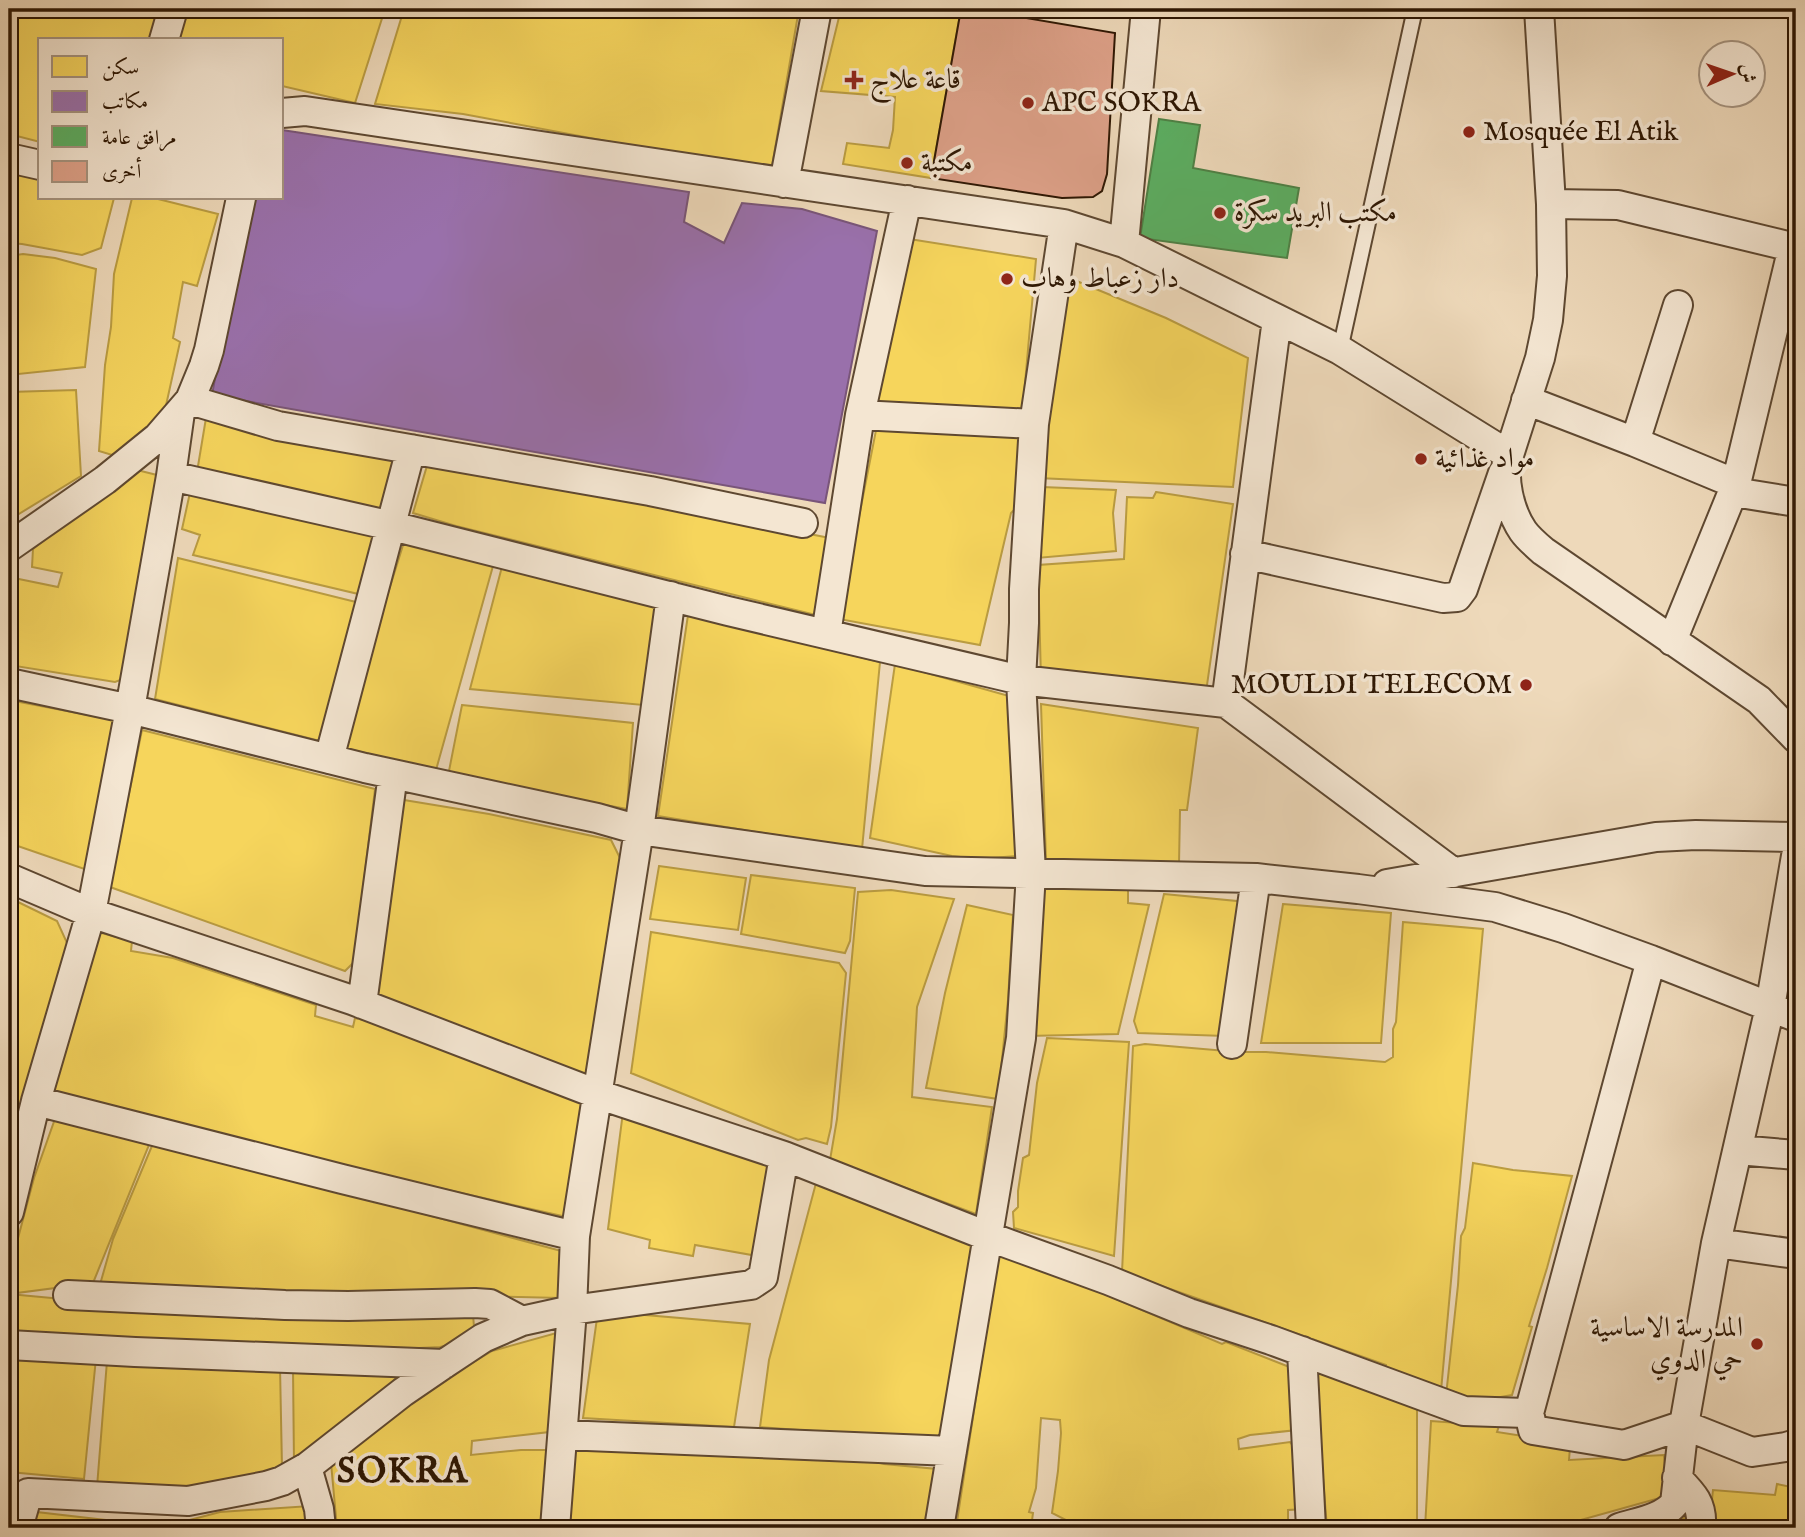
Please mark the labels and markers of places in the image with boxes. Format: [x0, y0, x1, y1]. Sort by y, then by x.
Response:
place label: قاعة علاج [870, 63, 961, 104]
marker: قاعة علاج [844, 70, 864, 90]
place label: APC SOKRA [1041, 86, 1202, 121]
marker: APC SOKRA [1020, 95, 1036, 111]
place label: Mosquée El Atik [1483, 115, 1679, 150]
marker: Mosquée El Atik [1461, 124, 1477, 140]
place label: مكتبة [921, 146, 973, 181]
marker: مكتبة [899, 155, 915, 171]
place label: مكتب البريد سكرة [1234, 196, 1397, 231]
marker: مكتب البريد سكرة [1212, 205, 1228, 221]
place label: دار زعباط وهاب [1021, 262, 1179, 297]
marker: دار زعباط وهاب [999, 271, 1015, 287]
place label: مواد غذائية [1435, 442, 1534, 477]
marker: مواد غذائية [1413, 451, 1429, 467]
place label: MOULDI TELECOM [1231, 668, 1512, 703]
marker: MOULDI TELECOM [1518, 677, 1534, 693]
place label: المدرسة الاساسية حي الدوي [1590, 1311, 1743, 1381]
marker: المدرسة الاساسية حي الدوي [1749, 1336, 1765, 1352]

